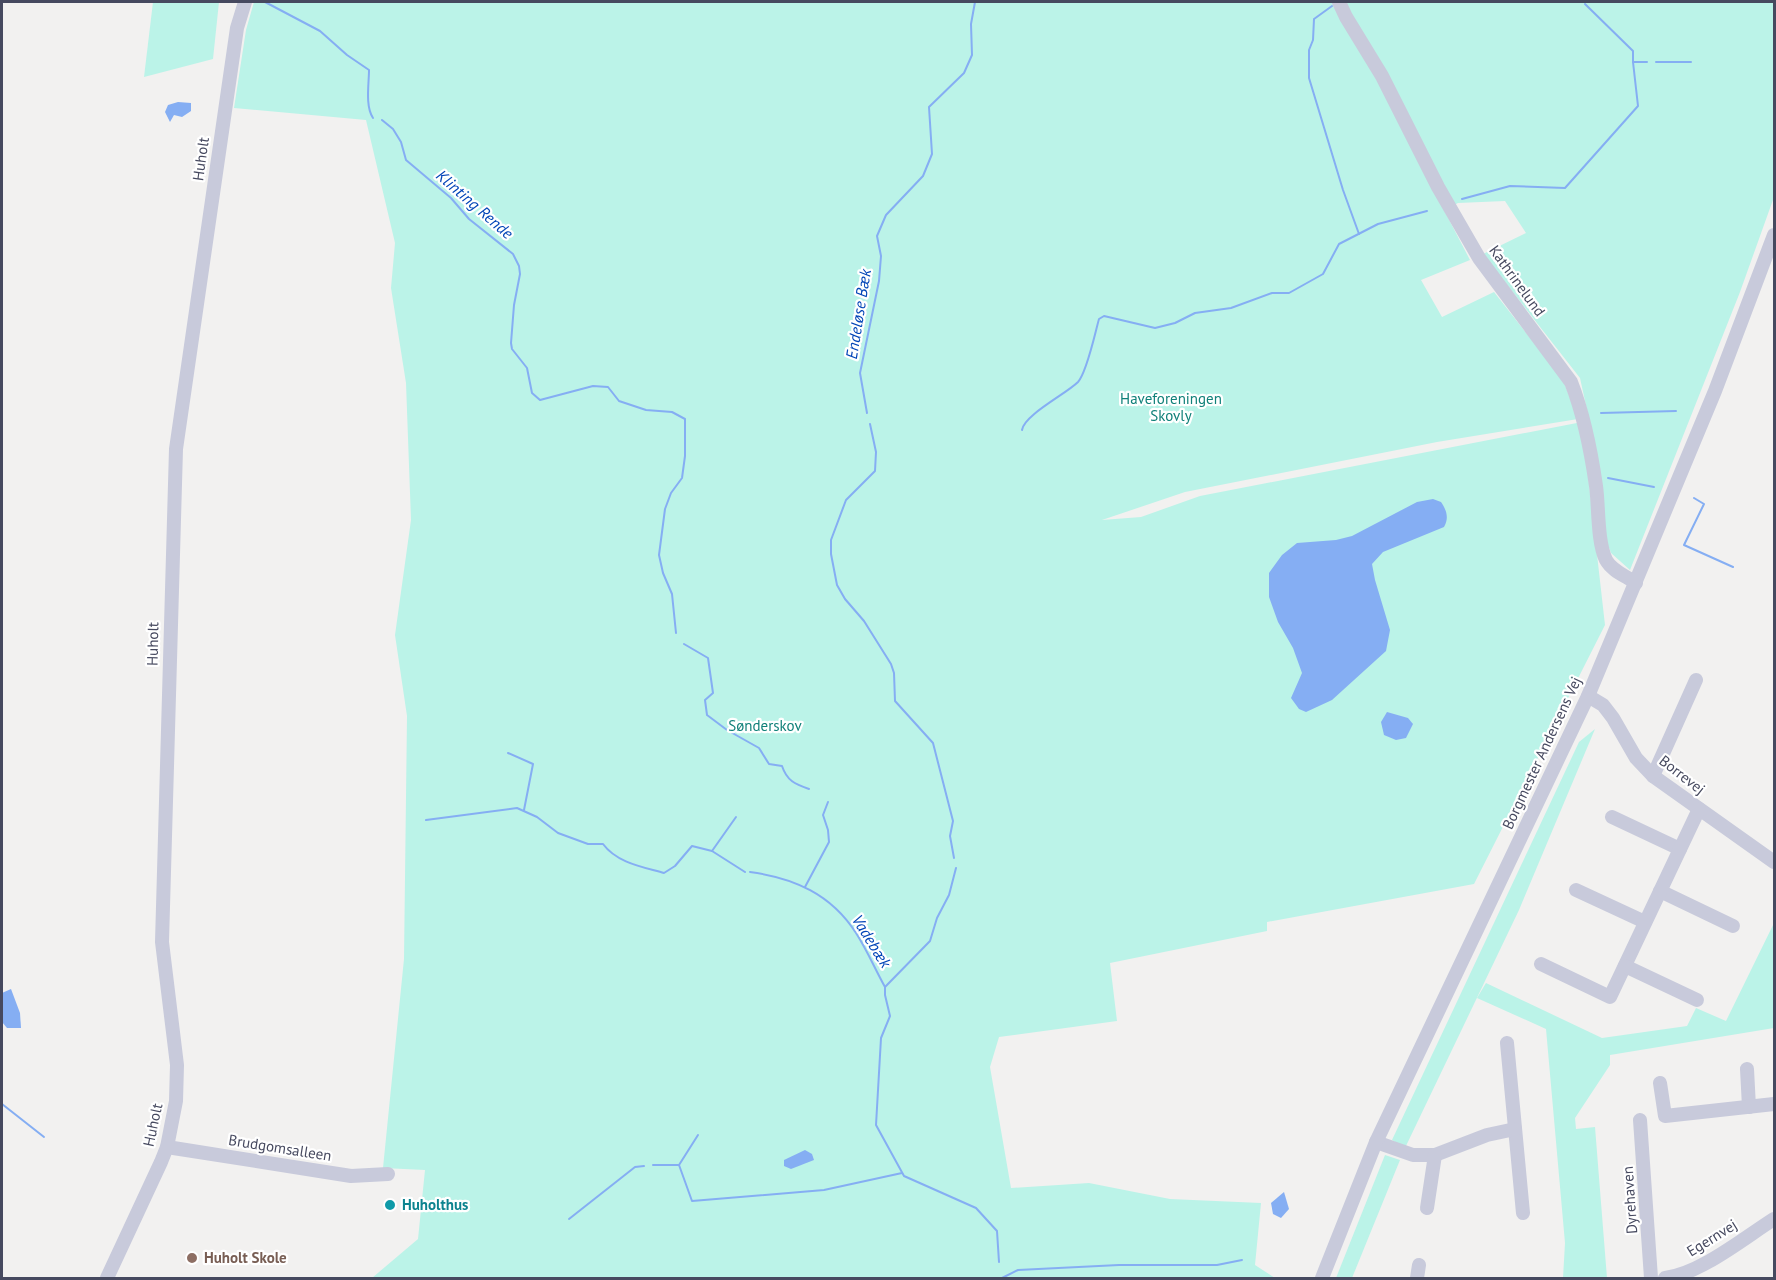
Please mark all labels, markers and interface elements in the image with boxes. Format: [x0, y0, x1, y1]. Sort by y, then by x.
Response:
street label: Huholt [188, 136, 213, 182]
water label: Klinting Rende [432, 165, 518, 243]
street label: Kathrinelund [1485, 241, 1550, 320]
water label: Endeløse Bæk [841, 267, 875, 360]
park label: Haveforeningen Skovly [1120, 389, 1222, 425]
street label: Huholt [143, 622, 162, 666]
street label: Borgmester Andersens Vej [1498, 673, 1585, 832]
park label: Sønderskov [728, 716, 802, 735]
street label: Borrevej [1656, 751, 1709, 798]
water label: Vadebæk [848, 911, 897, 972]
street label: Huholt [139, 1101, 166, 1148]
street label: Brudgomsalleen [227, 1130, 333, 1165]
street label: Dyrehaven [1618, 1166, 1641, 1235]
place label: Huholthus [402, 1195, 468, 1214]
marker: Huholthus [383, 1198, 397, 1212]
street label: Egernvej [1683, 1215, 1740, 1260]
place label: Huholt Skole [204, 1248, 287, 1267]
marker: Huholt Skole [185, 1251, 199, 1265]

